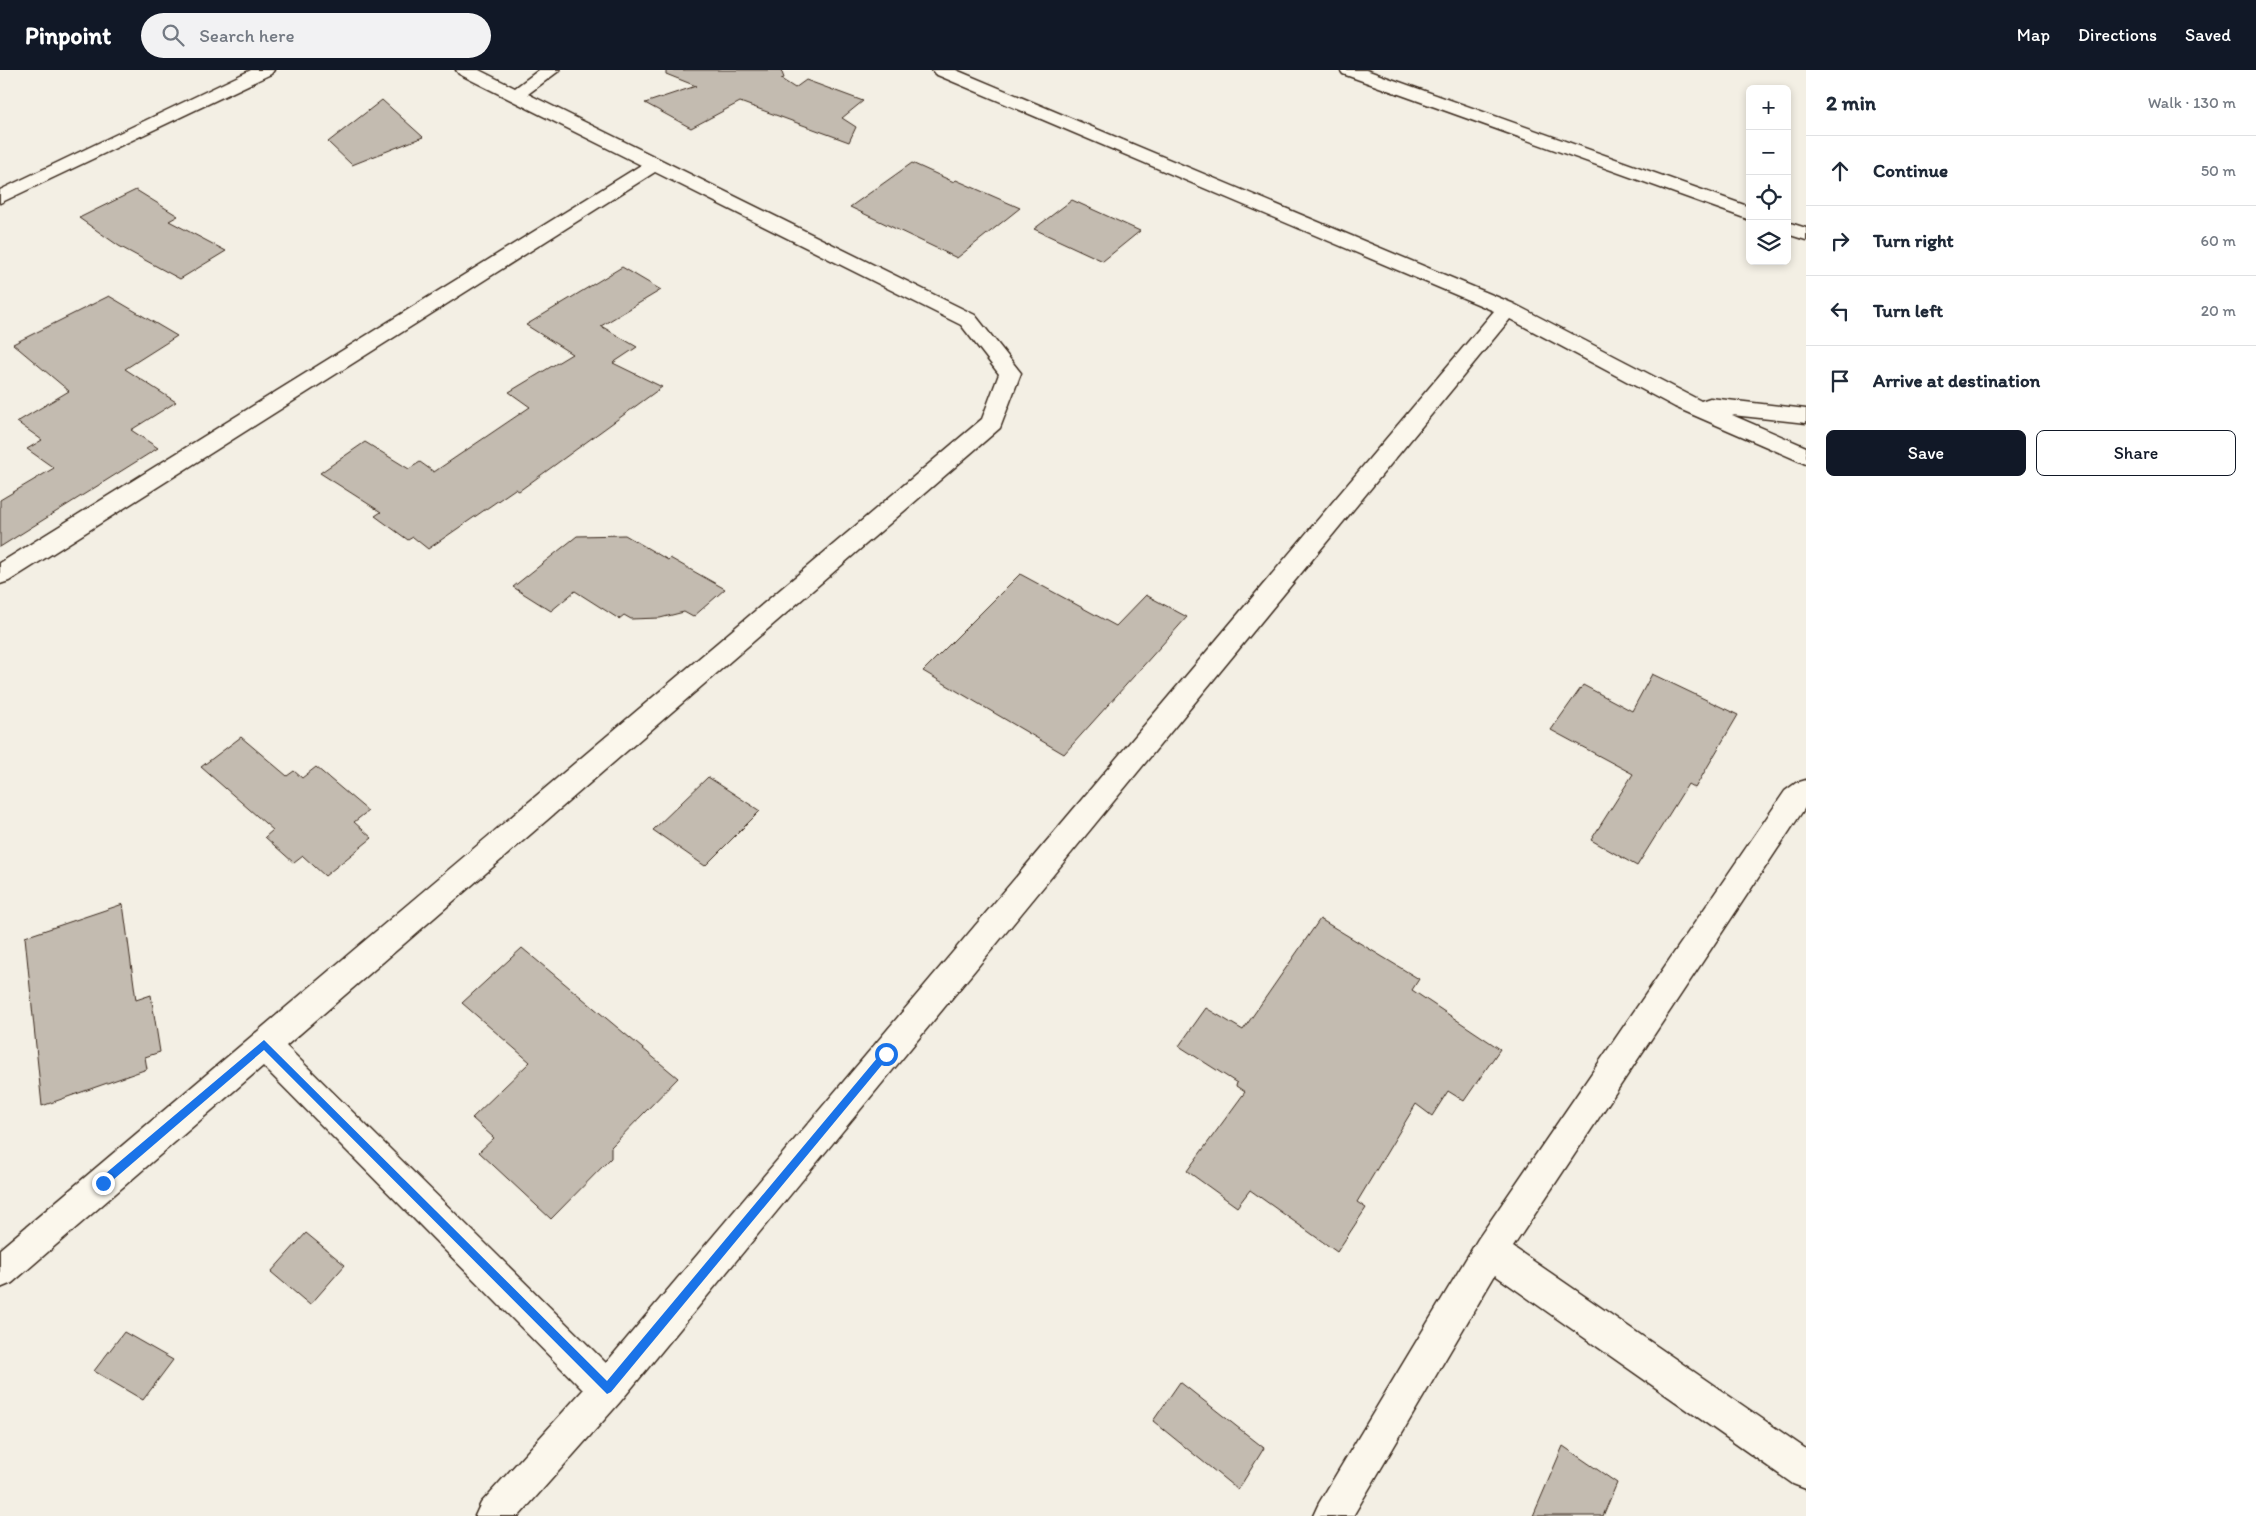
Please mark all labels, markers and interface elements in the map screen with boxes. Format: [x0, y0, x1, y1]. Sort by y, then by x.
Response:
search box [141, 13, 491, 58]
text: Pinpoint [25, 21, 111, 50]
icon: search [159, 21, 187, 49]
text: Search here [199, 24, 294, 47]
text: Map [2017, 24, 2050, 46]
text: Directions [2078, 24, 2157, 46]
text: Saved [2185, 24, 2231, 46]
map controls [1746, 85, 1791, 265]
button: + [1746, 85, 1791, 130]
text: 2 min [1826, 90, 1876, 115]
text: Walk · 130 m [2148, 93, 2236, 112]
button: − [1746, 130, 1791, 175]
icon: ahead [1826, 157, 1854, 185]
text: Continue [1873, 159, 1948, 182]
text: 50 m [2201, 161, 2236, 180]
button: locate [1746, 175, 1791, 220]
button: layers [1746, 220, 1791, 265]
icon: right [1826, 227, 1854, 255]
text: Turn right [1873, 229, 1954, 252]
text: 60 m [2201, 231, 2236, 250]
icon: left [1826, 297, 1854, 325]
text: Turn left [1873, 299, 1943, 322]
text: 20 m [2201, 301, 2236, 320]
icon: arrive [1826, 367, 1854, 395]
text: Arrive at destination [1873, 369, 2040, 392]
button: Save [1826, 430, 2026, 476]
button: Share [2036, 430, 2236, 476]
route start [875, 1043, 898, 1066]
route end [92, 1172, 115, 1195]

